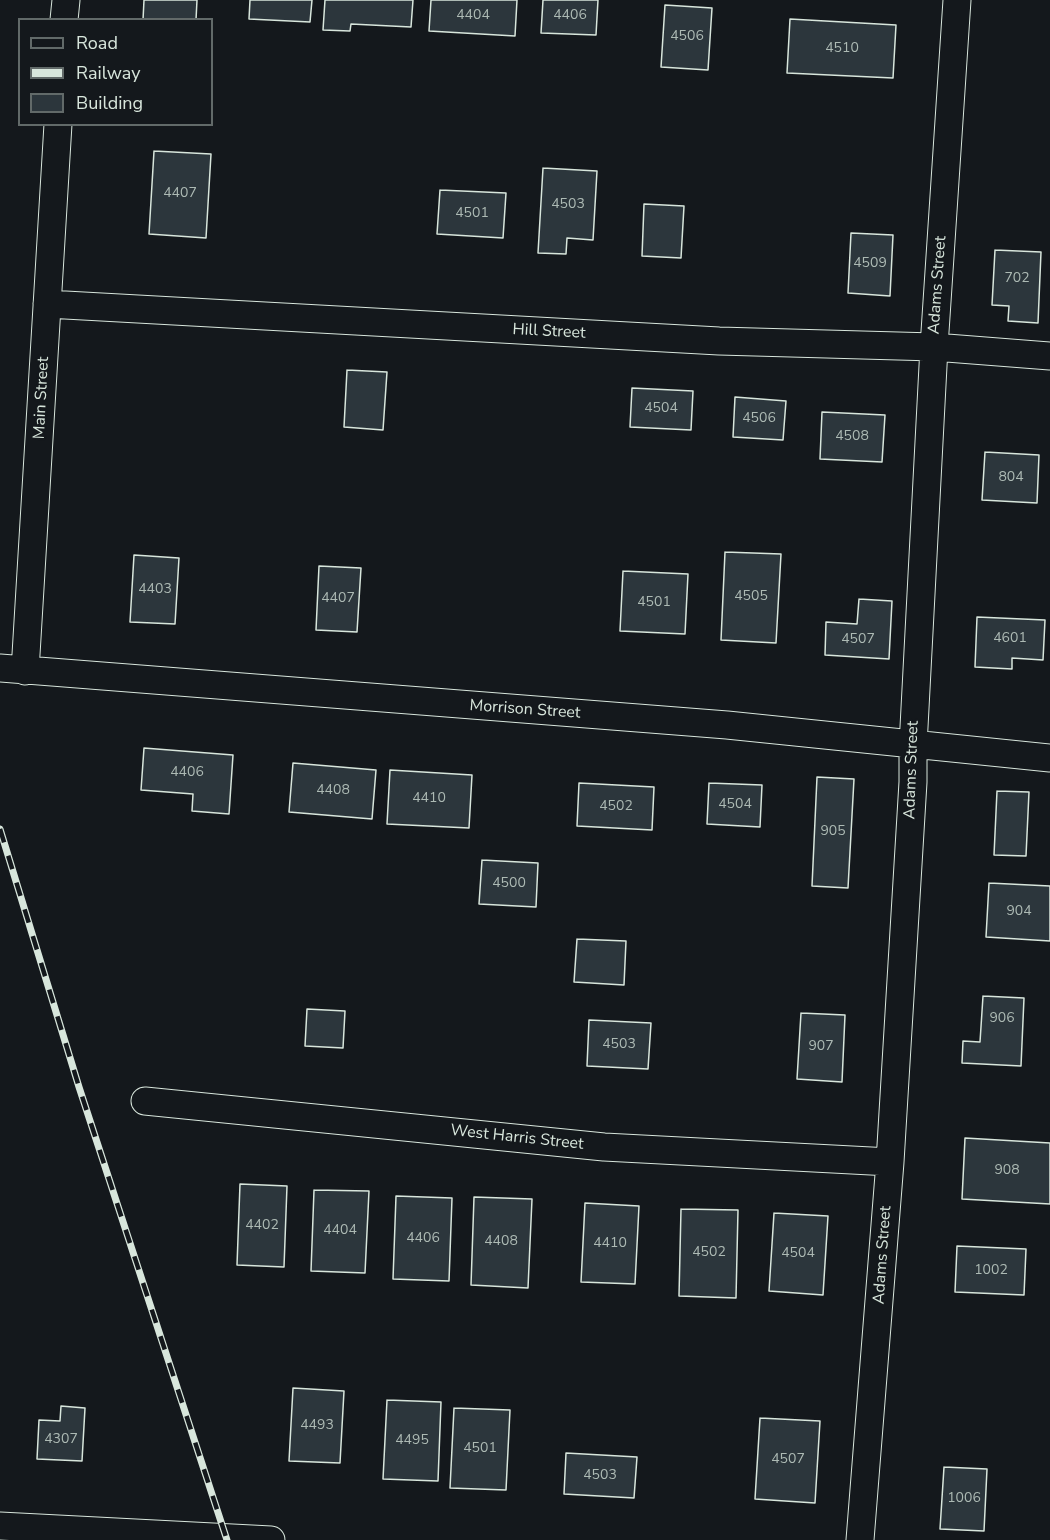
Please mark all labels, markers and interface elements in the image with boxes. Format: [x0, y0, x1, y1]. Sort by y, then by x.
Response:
house number: 4404 [456, 8, 490, 24]
house number: 4406 [553, 8, 587, 24]
legend [18, 18, 213, 126]
house number: 4506 [670, 29, 704, 45]
text: Road [76, 31, 118, 55]
house number: 4510 [825, 41, 859, 57]
text: Railway [76, 61, 141, 85]
text: Building [76, 91, 143, 115]
house number: 4407 [163, 186, 197, 202]
house number: 4503 [551, 197, 585, 213]
house number: 4501 [455, 206, 489, 222]
street label: Adams Street [925, 235, 951, 335]
house number: 4509 [853, 256, 887, 272]
house number: 702 [1004, 271, 1030, 287]
street label: Hill Street [512, 320, 586, 344]
street label: Main Street [30, 356, 54, 440]
house number: 4504 [644, 401, 678, 417]
house number: 4506 [742, 411, 776, 427]
house number: 4508 [835, 429, 869, 445]
house number: 804 [998, 470, 1024, 486]
house number: 4403 [138, 582, 172, 598]
house number: 4505 [734, 589, 768, 605]
house number: 4407 [321, 591, 355, 607]
house number: 4501 [637, 595, 671, 611]
house number: 4601 [993, 631, 1027, 647]
house number: 4507 [841, 632, 875, 648]
street label: Morrison Street [469, 697, 581, 723]
street label: Adams Street [901, 720, 923, 820]
house number: 4406 [170, 765, 204, 781]
house number: 4408 [316, 783, 350, 799]
house number: 4410 [412, 791, 446, 807]
house number: 4504 [718, 797, 752, 813]
house number: 4502 [599, 799, 633, 815]
house number: 905 [820, 824, 846, 840]
house number: 4500 [492, 876, 526, 892]
house number: 904 [1006, 904, 1032, 920]
house number: 906 [989, 1011, 1015, 1027]
house number: 4503 [602, 1037, 636, 1053]
house number: 907 [808, 1039, 834, 1055]
street label: West Harris Street [449, 1121, 585, 1155]
house number: 908 [994, 1163, 1020, 1179]
street label: Adams Street [870, 1205, 896, 1305]
house number: 4402 [245, 1218, 279, 1234]
house number: 4404 [323, 1223, 357, 1239]
house number: 4406 [406, 1231, 440, 1247]
house number: 4408 [484, 1234, 518, 1250]
house number: 4410 [593, 1236, 627, 1252]
house number: 4502 [692, 1245, 726, 1261]
house number: 4504 [781, 1246, 815, 1262]
house number: 1002 [974, 1263, 1008, 1279]
house number: 4493 [300, 1418, 334, 1434]
house number: 4307 [44, 1432, 78, 1448]
house number: 4495 [395, 1433, 429, 1449]
house number: 4501 [463, 1441, 497, 1457]
house number: 4507 [771, 1452, 805, 1468]
house number: 4503 [583, 1468, 617, 1484]
house number: 1006 [947, 1491, 981, 1507]

